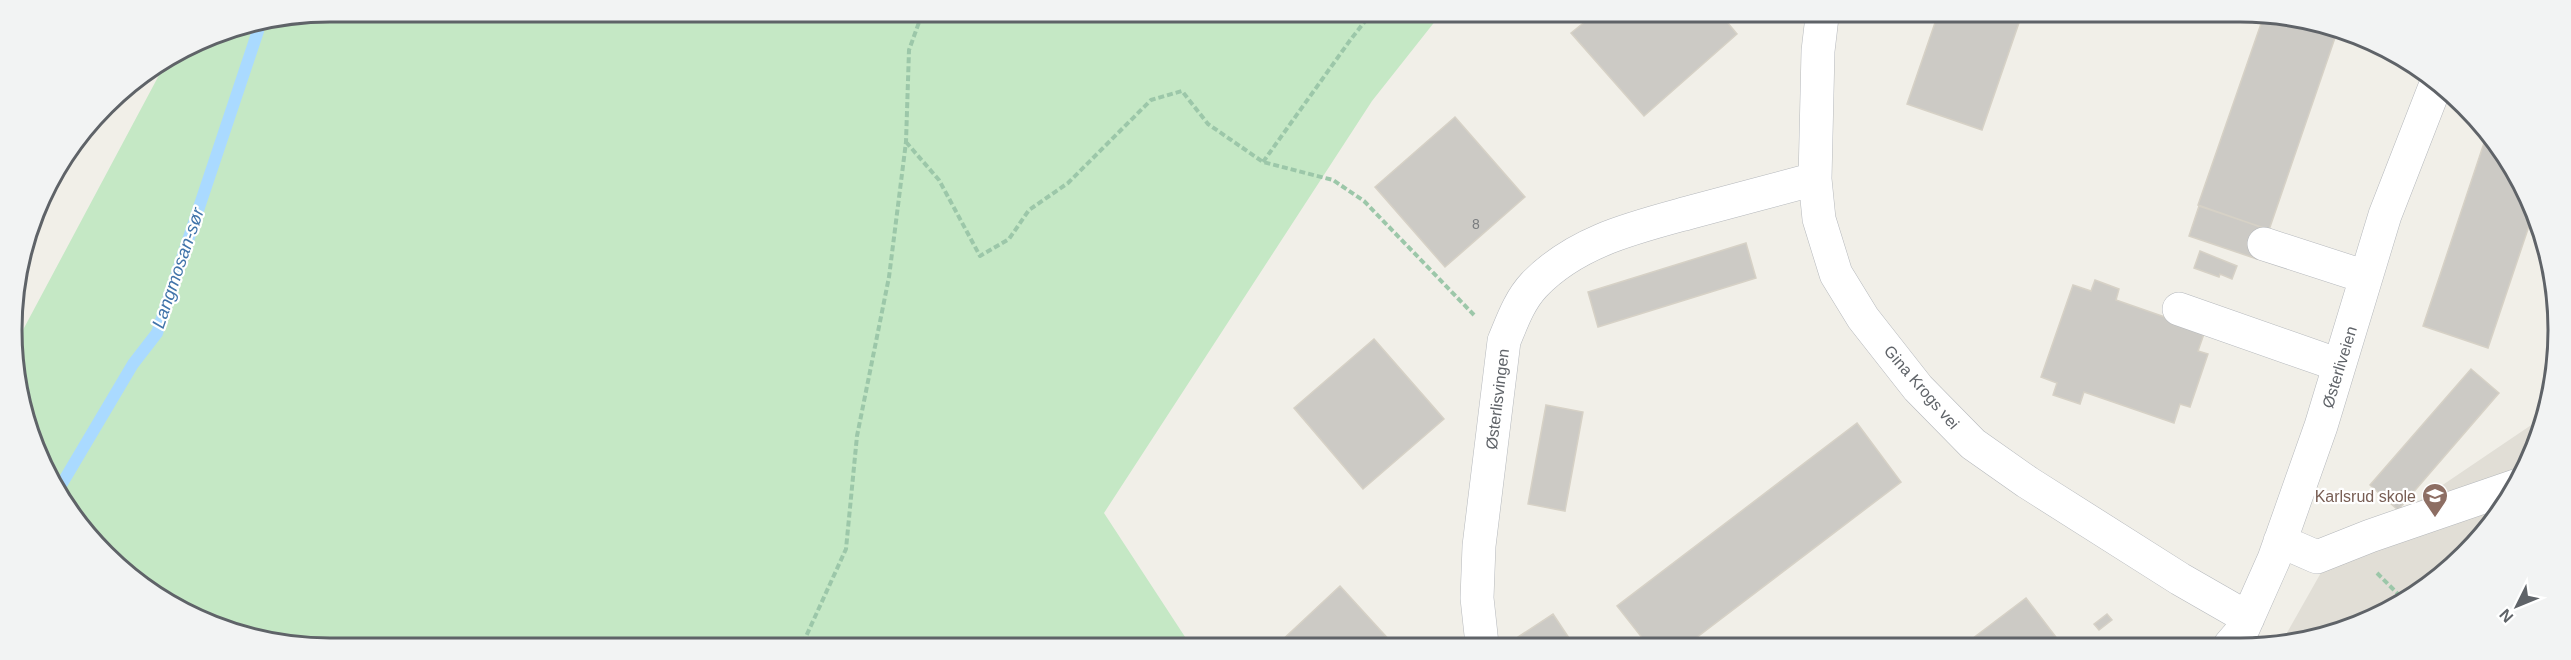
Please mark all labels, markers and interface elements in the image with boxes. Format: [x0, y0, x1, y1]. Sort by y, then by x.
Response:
water label: Langmosan-sør [148, 204, 208, 331]
house number: 8 [1472, 216, 1480, 232]
street label: Østerliveien [2319, 324, 2360, 410]
street label: Gina Krogs vei [1881, 342, 1962, 433]
street label: Østerlisvingen [1483, 348, 1512, 450]
school or university icon: Karlsrud skole [2420, 481, 2450, 519]
place label: Karlsrud skole [2315, 488, 2416, 505]
north arrow [2487, 576, 2547, 636]
text: N [2496, 606, 2517, 626]

